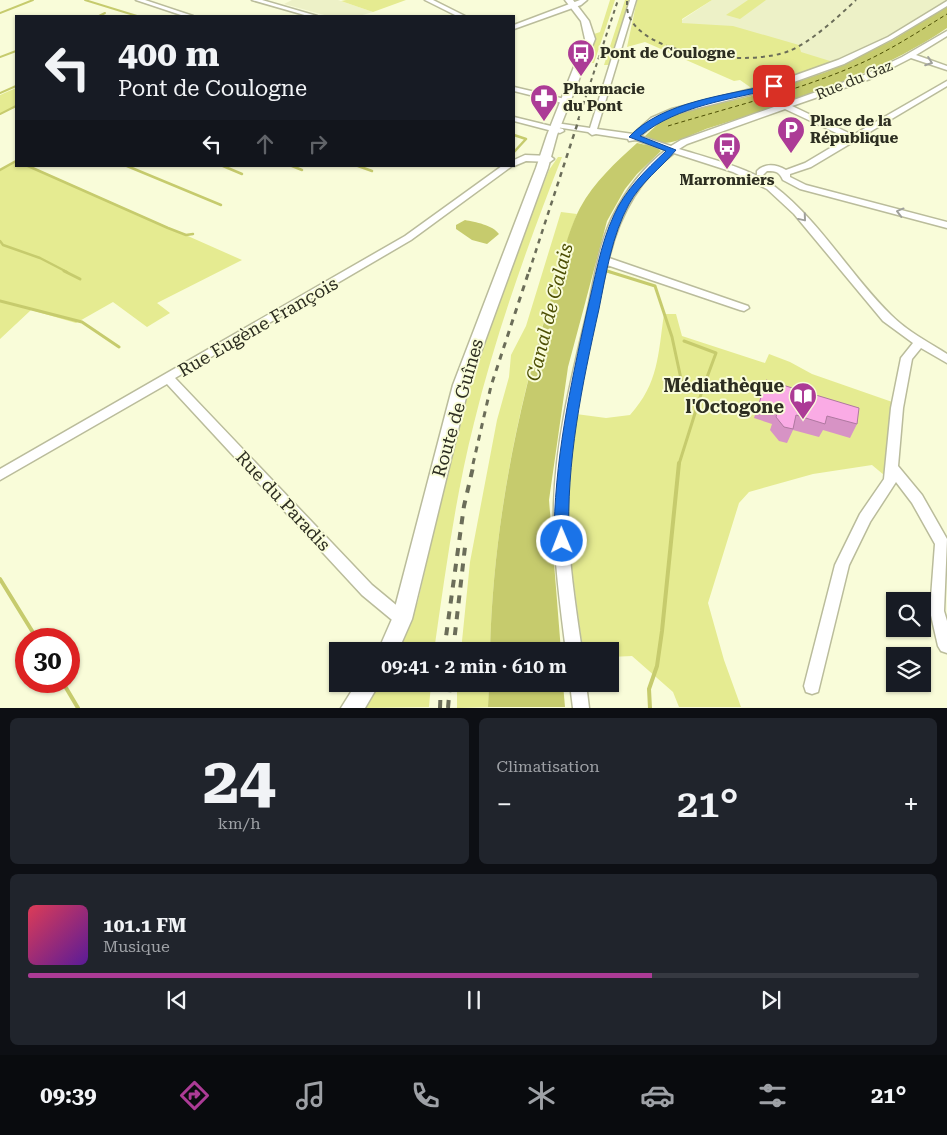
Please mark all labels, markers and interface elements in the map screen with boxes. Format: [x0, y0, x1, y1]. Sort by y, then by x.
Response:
text: 400 m [118, 34, 219, 75]
icon: left [35, 35, 100, 100]
bus stop icon: Pont de Coulogne [566, 38, 596, 77]
place label: Pont de Coulogne [600, 44, 735, 62]
street label: Rue du Gaz [813, 56, 895, 104]
one-way arrow [925, 56, 933, 66]
pin [753, 65, 795, 107]
icon: arrive [760, 72, 788, 100]
text: Pont de Coulogne [118, 76, 307, 101]
place label: Pharmacie du Pont [563, 80, 645, 115]
pharmacy icon: Pharmacie du Pont [529, 83, 559, 122]
place label: Place de la République [810, 112, 898, 147]
parking icon: Place de la République [776, 115, 806, 154]
icon: left [198, 130, 226, 158]
icon: ahead [251, 130, 279, 158]
icon: right [304, 130, 332, 158]
bus stop icon: Marronniers [712, 131, 742, 170]
place label: Marronniers [679, 171, 775, 189]
one-way arrow [895, 207, 904, 218]
one-way arrow [797, 213, 806, 222]
water label: Canal de Calais [521, 241, 578, 383]
street label: Rue Eugène François [174, 272, 341, 381]
street label: Route de Guînes [428, 336, 487, 479]
place label: Médiathèque l'Octogone [663, 375, 784, 417]
library icon: Médiathèque l'Octogone [788, 381, 818, 420]
street label: Rue du Paradis [232, 446, 335, 555]
position arrow [535, 514, 587, 566]
map controls [886, 592, 931, 692]
button: search [886, 592, 931, 637]
speed limit sign: 30 [15, 628, 80, 693]
button: layers [886, 647, 931, 692]
text: 09:41 · 2 min · 610 m [381, 655, 567, 678]
text: 24 [203, 743, 276, 819]
text: Climatisation [497, 757, 600, 776]
text: 21° [677, 782, 738, 826]
text: − [497, 788, 512, 821]
text: + [903, 788, 919, 821]
text: km/h [218, 814, 261, 833]
text: 101.1 FM [103, 914, 186, 937]
text: Musique [103, 937, 170, 956]
icon: previous [163, 986, 191, 1014]
icon: pause [460, 986, 488, 1014]
icon: next [757, 986, 785, 1014]
icon: directions [177, 1078, 212, 1113]
icon: music [293, 1078, 328, 1113]
icon: phone [408, 1078, 443, 1113]
icon: climate [524, 1078, 559, 1113]
icon: car [640, 1078, 675, 1113]
icon: filters [755, 1078, 790, 1113]
text: 09:39 [40, 1083, 96, 1108]
text: 21° [871, 1083, 907, 1108]

